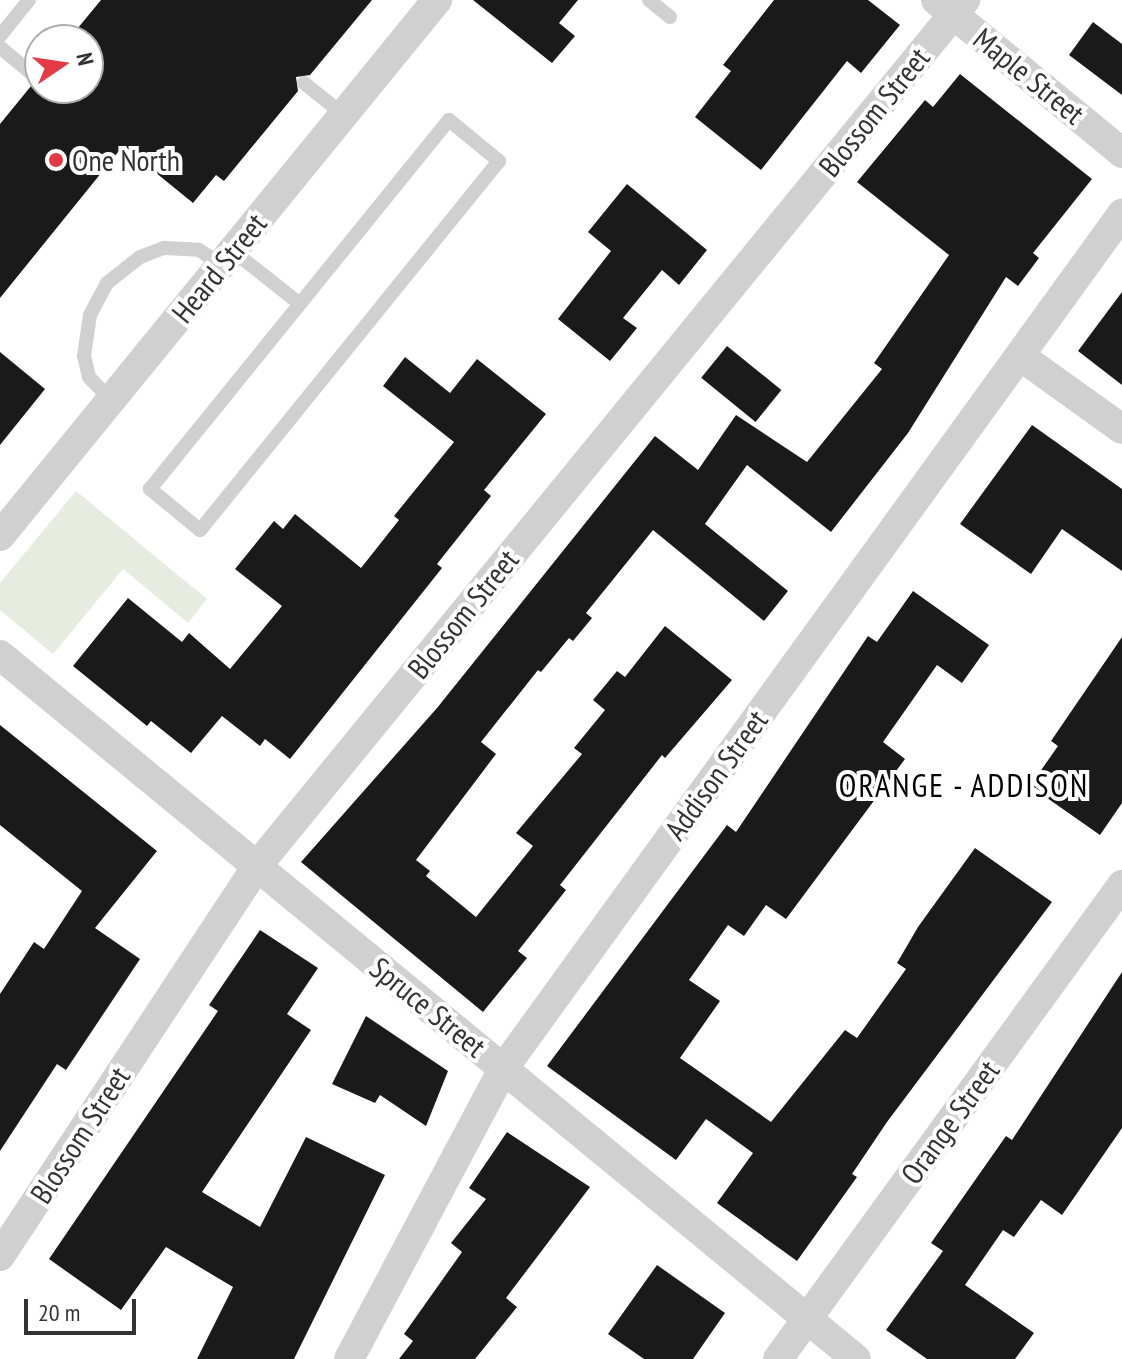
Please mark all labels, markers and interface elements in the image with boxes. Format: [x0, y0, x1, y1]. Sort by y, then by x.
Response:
street label: Maple Street [966, 20, 1092, 132]
north arrow [24, 24, 104, 104]
street label: Blossom Street [811, 40, 937, 184]
text: N [70, 50, 100, 68]
place label: One North [72, 142, 180, 178]
marker: One North [47, 151, 65, 169]
street label: Heard Street [164, 206, 274, 330]
street label: Blossom Street [400, 542, 526, 686]
street label: Addison Street [657, 703, 775, 847]
district label: ORANGE - ADDISON [837, 766, 1091, 804]
street label: Spruce Street [363, 950, 493, 1064]
street label: Orange Street [893, 1053, 1007, 1191]
street label: Blossom Street [23, 1060, 137, 1210]
scale bar [28, 1283, 140, 1333]
text: 20 m [38, 1297, 80, 1328]

